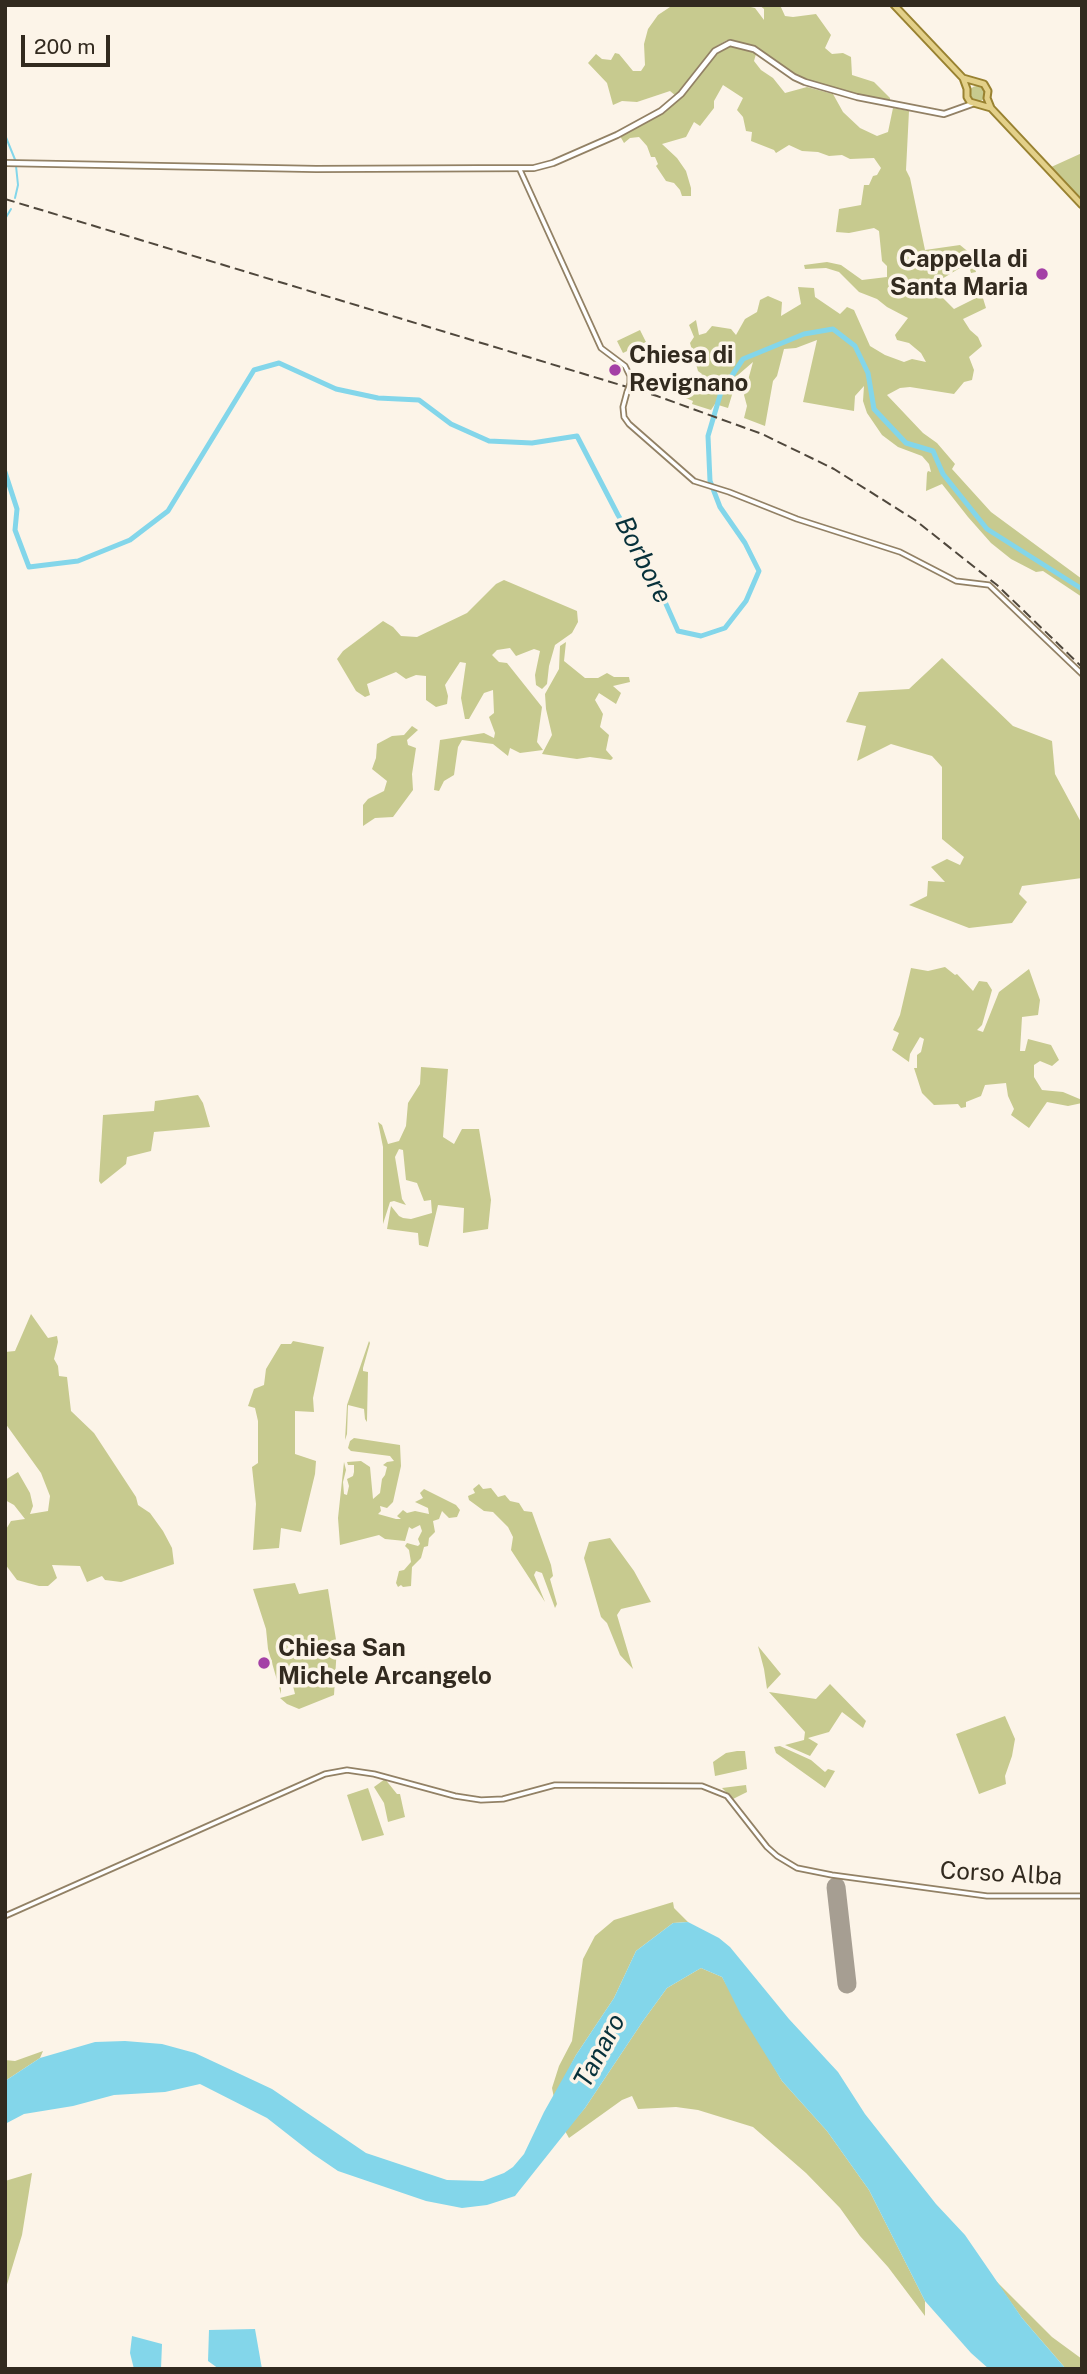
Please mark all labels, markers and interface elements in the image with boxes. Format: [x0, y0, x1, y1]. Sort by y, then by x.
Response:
scale bar [24, 21, 114, 65]
text: 200 m [34, 34, 95, 59]
place label: Cappella di Santa Maria [890, 246, 1028, 302]
marker: Cappella di Santa Maria [1034, 266, 1050, 282]
place label: Chiesa di Revignano [629, 342, 748, 398]
marker: Chiesa di Revignano [607, 362, 623, 378]
water label: Borbore [608, 511, 678, 609]
place label: Chiesa San Michele Arcangelo [278, 1635, 492, 1691]
marker: Chiesa San Michele Arcangelo [256, 1655, 272, 1671]
street label: Corso Alba [939, 1856, 1063, 1892]
water label: Tanaro [568, 2009, 632, 2093]

